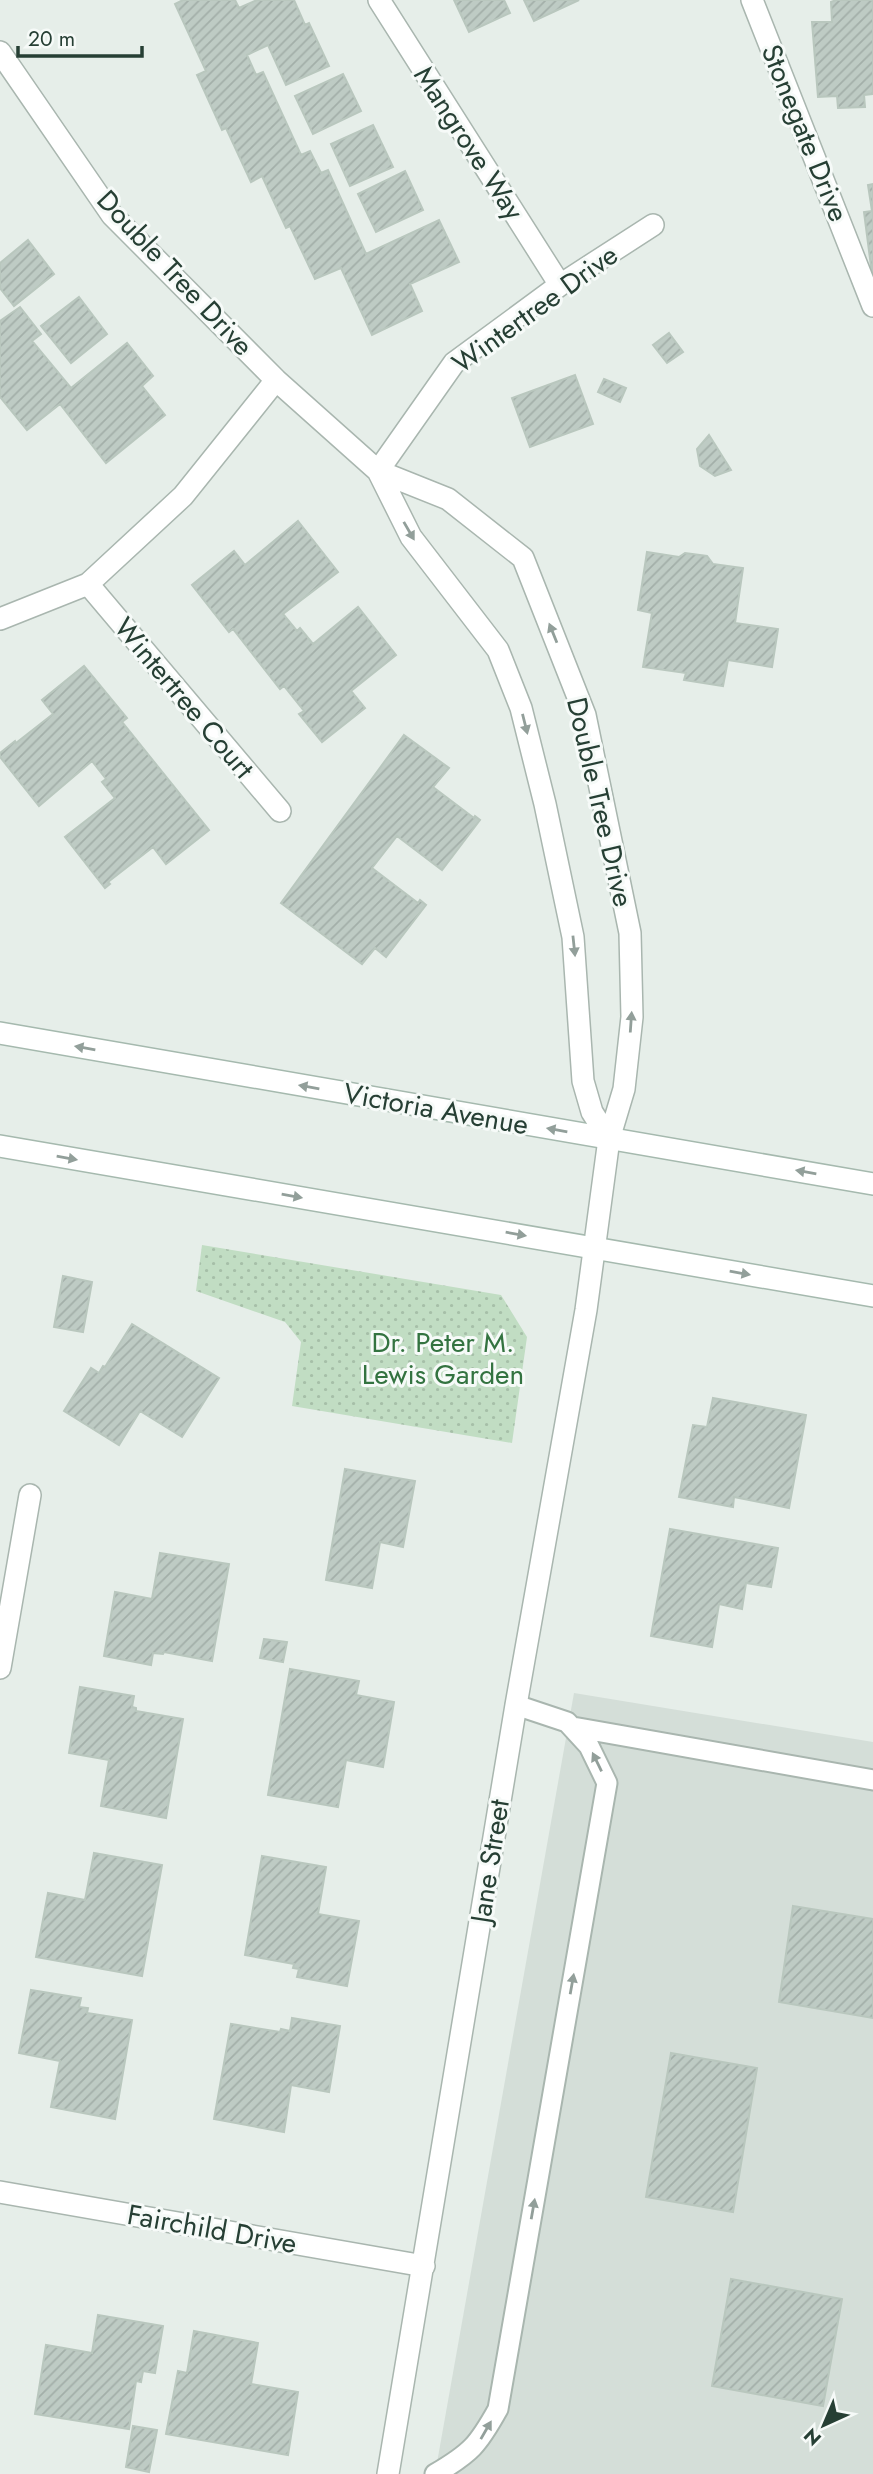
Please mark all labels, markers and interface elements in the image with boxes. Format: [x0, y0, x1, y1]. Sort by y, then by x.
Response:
scale bar [18, 14, 142, 58]
text: 20 m [28, 24, 75, 54]
street label: Stonegate Drive [751, 38, 859, 228]
street label: Mangrove Way [404, 58, 535, 229]
street label: Double Tree Drive [87, 181, 263, 365]
street label: Wintertree Drive [444, 235, 626, 383]
one-way arrow [403, 522, 415, 541]
street label: Wintertree Court [104, 609, 264, 788]
one-way arrow [547, 623, 558, 644]
street label: Double Tree Drive [556, 693, 644, 911]
one-way arrow [520, 713, 531, 735]
one-way arrow [569, 936, 580, 958]
one-way arrow [626, 1010, 637, 1032]
one-way arrow [74, 1042, 96, 1053]
street label: Victoria Avenue [340, 1073, 532, 1145]
one-way arrow [298, 1081, 320, 1092]
one-way arrow [546, 1124, 568, 1135]
one-way arrow [56, 1152, 78, 1163]
one-way arrow [795, 1166, 817, 1177]
one-way arrow [281, 1191, 303, 1202]
one-way arrow [505, 1229, 527, 1240]
one-way arrow [729, 1268, 751, 1279]
park label: Dr. Peter M. Lewis Garden [362, 1322, 524, 1395]
one-way arrow [591, 1752, 603, 1772]
street label: Jane Street [459, 1796, 520, 1930]
one-way arrow [567, 1973, 578, 1995]
street label: Fairchild Drive [124, 2194, 300, 2264]
one-way arrow [528, 2197, 539, 2219]
north arrow [789, 2390, 859, 2460]
one-way arrow [480, 2420, 492, 2440]
text: N [798, 2422, 827, 2452]

